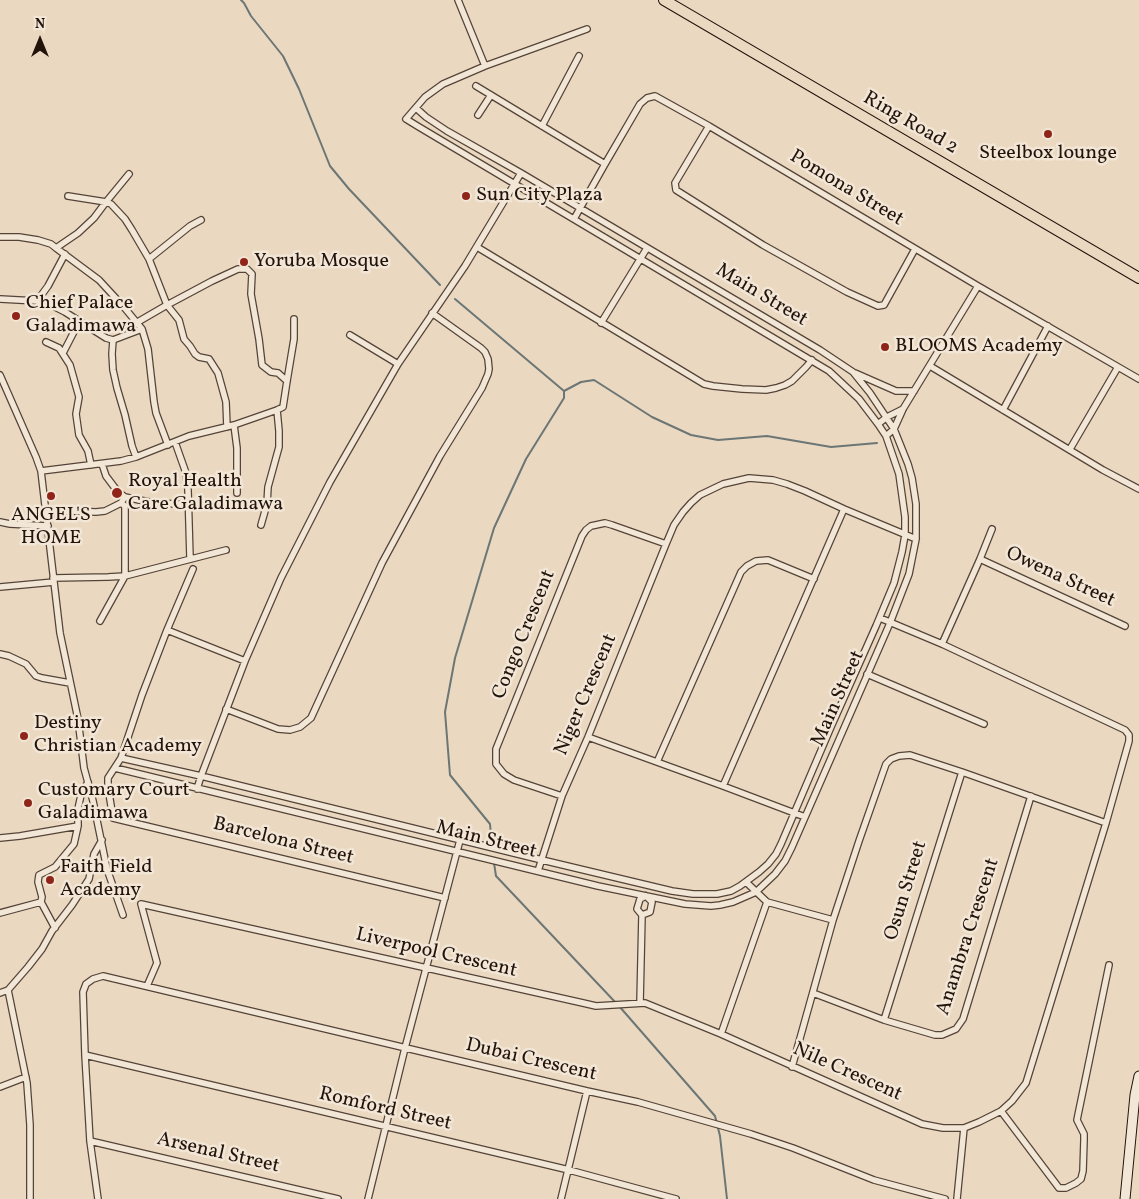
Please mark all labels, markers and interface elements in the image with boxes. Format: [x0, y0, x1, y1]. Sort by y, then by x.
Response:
north arrow [15, 15, 65, 65]
text: N [35, 15, 45, 34]
street label: Ring Road 2 [858, 87, 962, 161]
marker: Steelbox lounge [1042, 128, 1054, 140]
place label: Steelbox lounge [979, 142, 1117, 166]
street label: Pomona Street [785, 146, 907, 232]
place label: Sun City Plaza [476, 184, 603, 208]
marker: Sun City Plaza [460, 190, 472, 202]
place label: Yoruba Mosque [254, 250, 389, 274]
marker: Yoruba Mosque [238, 256, 250, 268]
street label: Main Street [711, 259, 811, 333]
place label: Chief Palace Galadimawa [26, 292, 136, 339]
marker: Chief Palace Galadimawa [10, 310, 22, 322]
place label: BLOOMS Academy [895, 335, 1063, 359]
marker: BLOOMS Academy [879, 341, 891, 353]
place label: Royal Health Care Galadimawa [128, 470, 283, 517]
marker: Royal Health Care Galadimawa [110, 486, 124, 500]
marker: ANGEL'S HOME [45, 490, 57, 502]
place label: ANGEL'S HOME [11, 504, 91, 551]
street label: Owena Street [1002, 542, 1118, 614]
street label: Congo Crescent [488, 567, 562, 703]
street label: Niger Crescent [551, 631, 623, 759]
street label: Main Street [807, 647, 871, 751]
place label: Destiny Christian Academy [34, 712, 202, 759]
marker: Destiny Christian Academy [18, 730, 30, 742]
place label: Customary Court Galadimawa [38, 779, 190, 826]
marker: Customary Court Galadimawa [22, 797, 34, 809]
street label: Barcelona Street [210, 813, 356, 871]
street label: Main Street [433, 817, 539, 865]
street label: Osun Street [880, 838, 934, 944]
street label: Anambra Crescent [932, 855, 1006, 1019]
place label: Faith Field Academy [60, 856, 153, 903]
marker: Faith Field Academy [44, 874, 56, 886]
street label: Liverpool Crescent [353, 924, 519, 984]
street label: Dubai Crescent [463, 1034, 599, 1088]
street label: Nile Crescent [789, 1038, 905, 1108]
street label: Romford Street [316, 1083, 454, 1137]
street label: Arsenal Street [154, 1128, 282, 1180]

